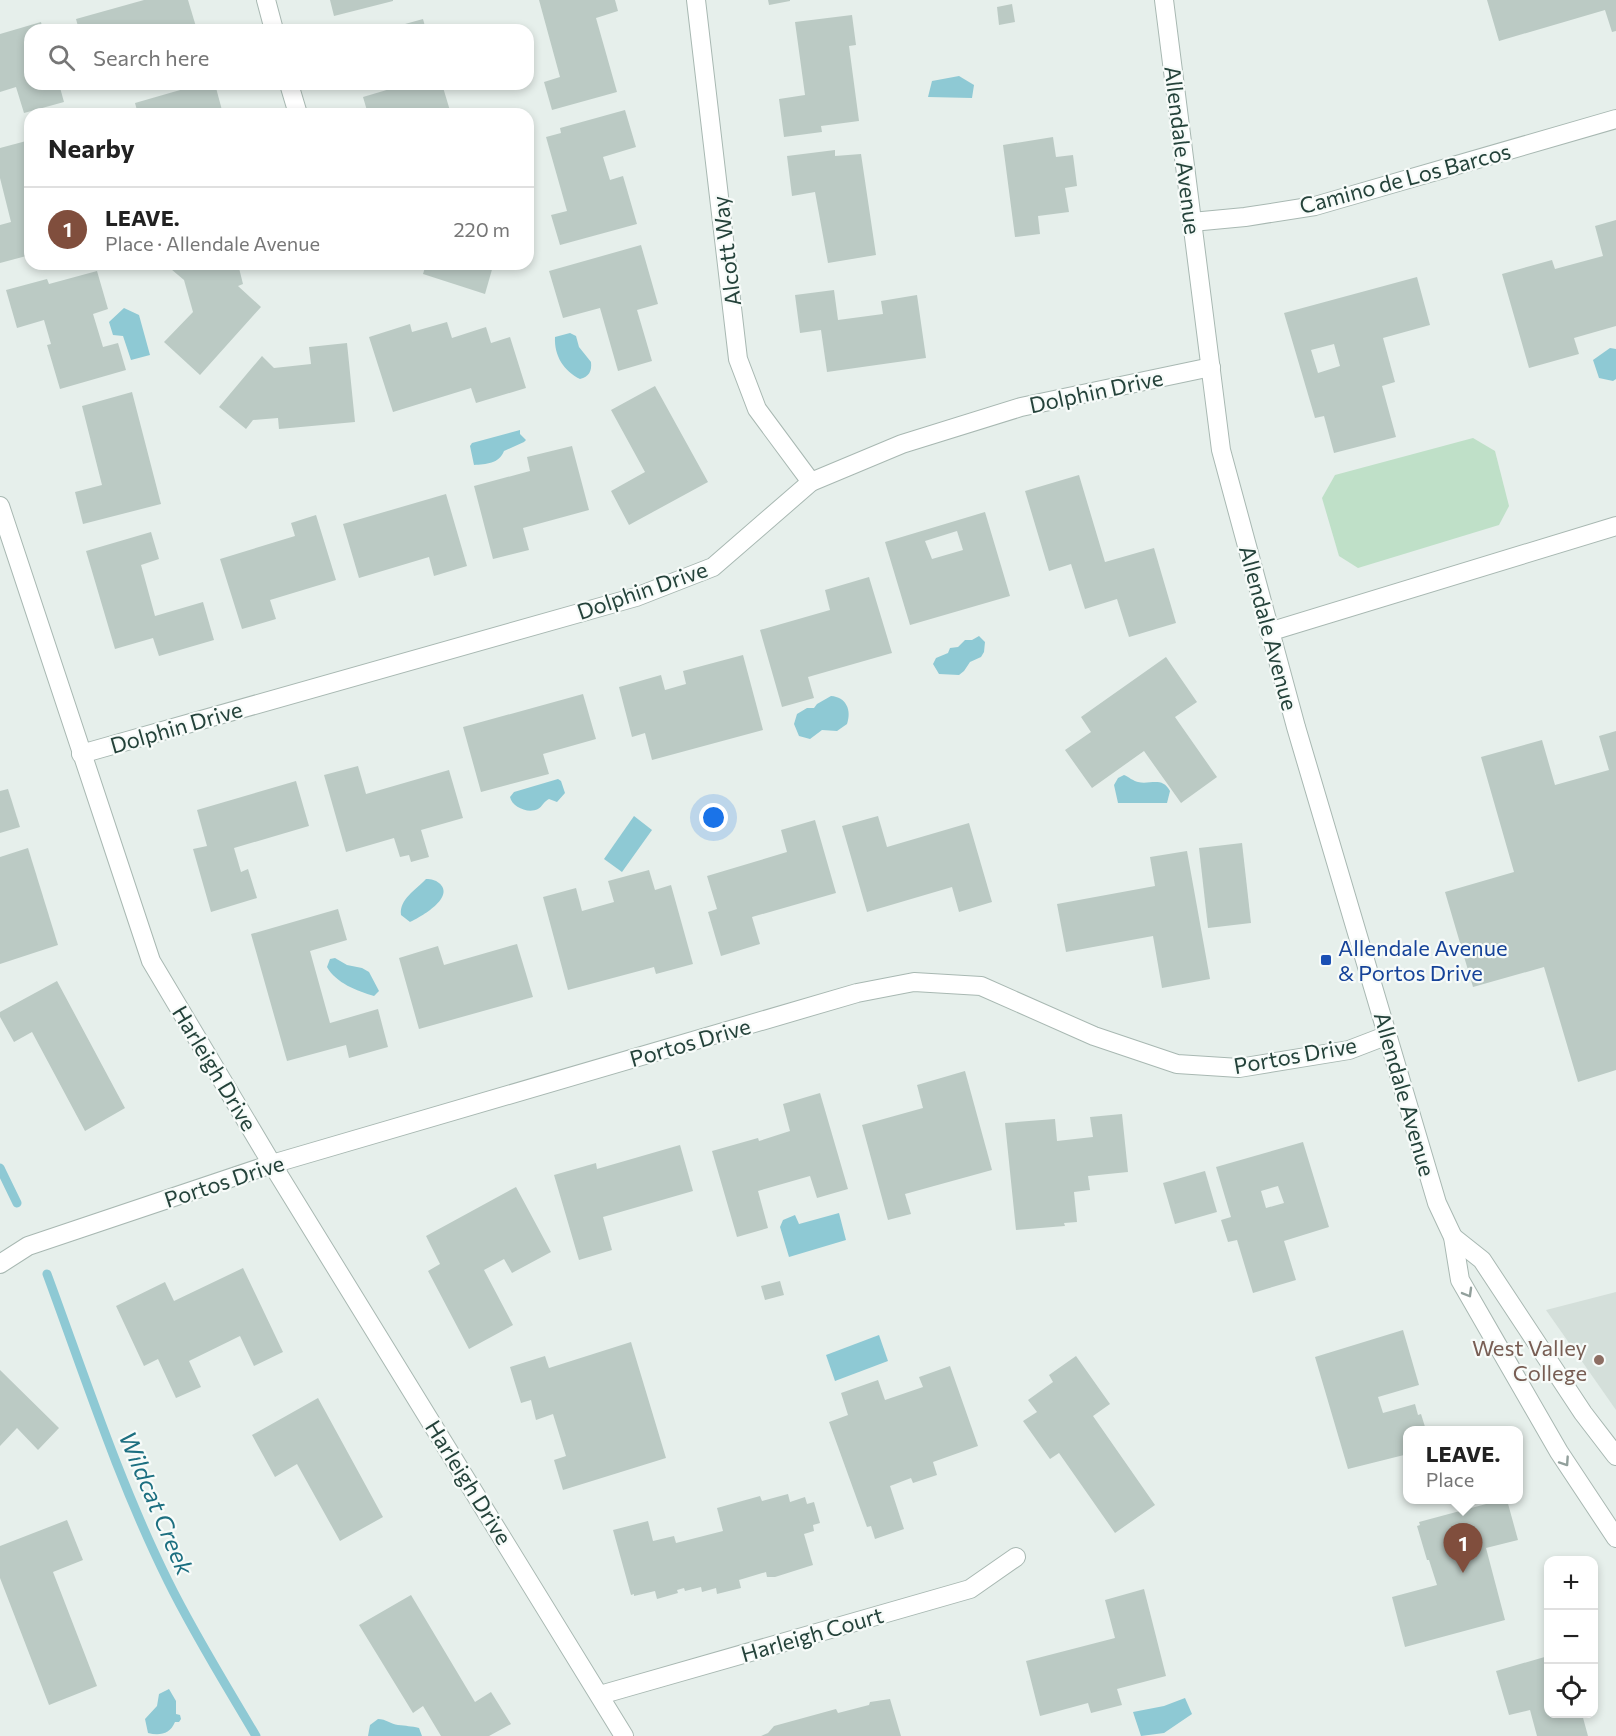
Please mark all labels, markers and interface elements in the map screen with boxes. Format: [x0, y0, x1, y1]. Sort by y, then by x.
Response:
search box [24, 24, 534, 90]
icon: search [45, 41, 78, 74]
text: Search here [93, 44, 209, 71]
street label: Allendale Avenue [1159, 64, 1207, 236]
text: Nearby [48, 132, 135, 163]
street label: Camino de Los Barcos [1296, 137, 1514, 219]
street label: Alcott Way [706, 194, 746, 308]
text: LEAVE. [105, 204, 180, 231]
text: 1 [63, 217, 72, 241]
text: 220 m [454, 217, 510, 241]
text: Place · Allendale Avenue [105, 231, 320, 255]
street label: Dolphin Drive [1027, 364, 1165, 418]
street label: Allendale Avenue [1234, 543, 1304, 713]
street label: Dolphin Drive [573, 555, 711, 625]
street label: Dolphin Drive [107, 695, 245, 759]
your location [699, 803, 728, 832]
place label: Allendale Avenue & Portos Drive [1338, 934, 1508, 986]
marker: Allendale Avenue & Portos Drive [1319, 953, 1333, 967]
street label: Harleigh Drive [167, 1000, 263, 1136]
street label: Allendale Avenue [1369, 1009, 1441, 1179]
street label: Portos Drive [626, 1012, 754, 1072]
street label: Portos Drive [1231, 1031, 1359, 1079]
street label: Portos Drive [161, 1149, 287, 1213]
one-way arrow [1460, 1287, 1472, 1297]
place label: West Valley College [1472, 1334, 1587, 1386]
marker: West Valley College [1592, 1353, 1606, 1367]
street label: Harleigh Drive [420, 1415, 518, 1549]
popup [1403, 1426, 1523, 1504]
water label: Wildcat Creek [114, 1427, 201, 1580]
text: LEAVE. [1426, 1440, 1500, 1467]
one-way arrow [1558, 1456, 1570, 1466]
text: Place [1426, 1467, 1474, 1491]
pin: 1 [1444, 1524, 1482, 1573]
map controls [1544, 1556, 1598, 1718]
button: + [1544, 1556, 1598, 1610]
street label: Harleigh Court [738, 1601, 886, 1667]
button: − [1544, 1610, 1598, 1664]
button: locate [1544, 1664, 1598, 1718]

